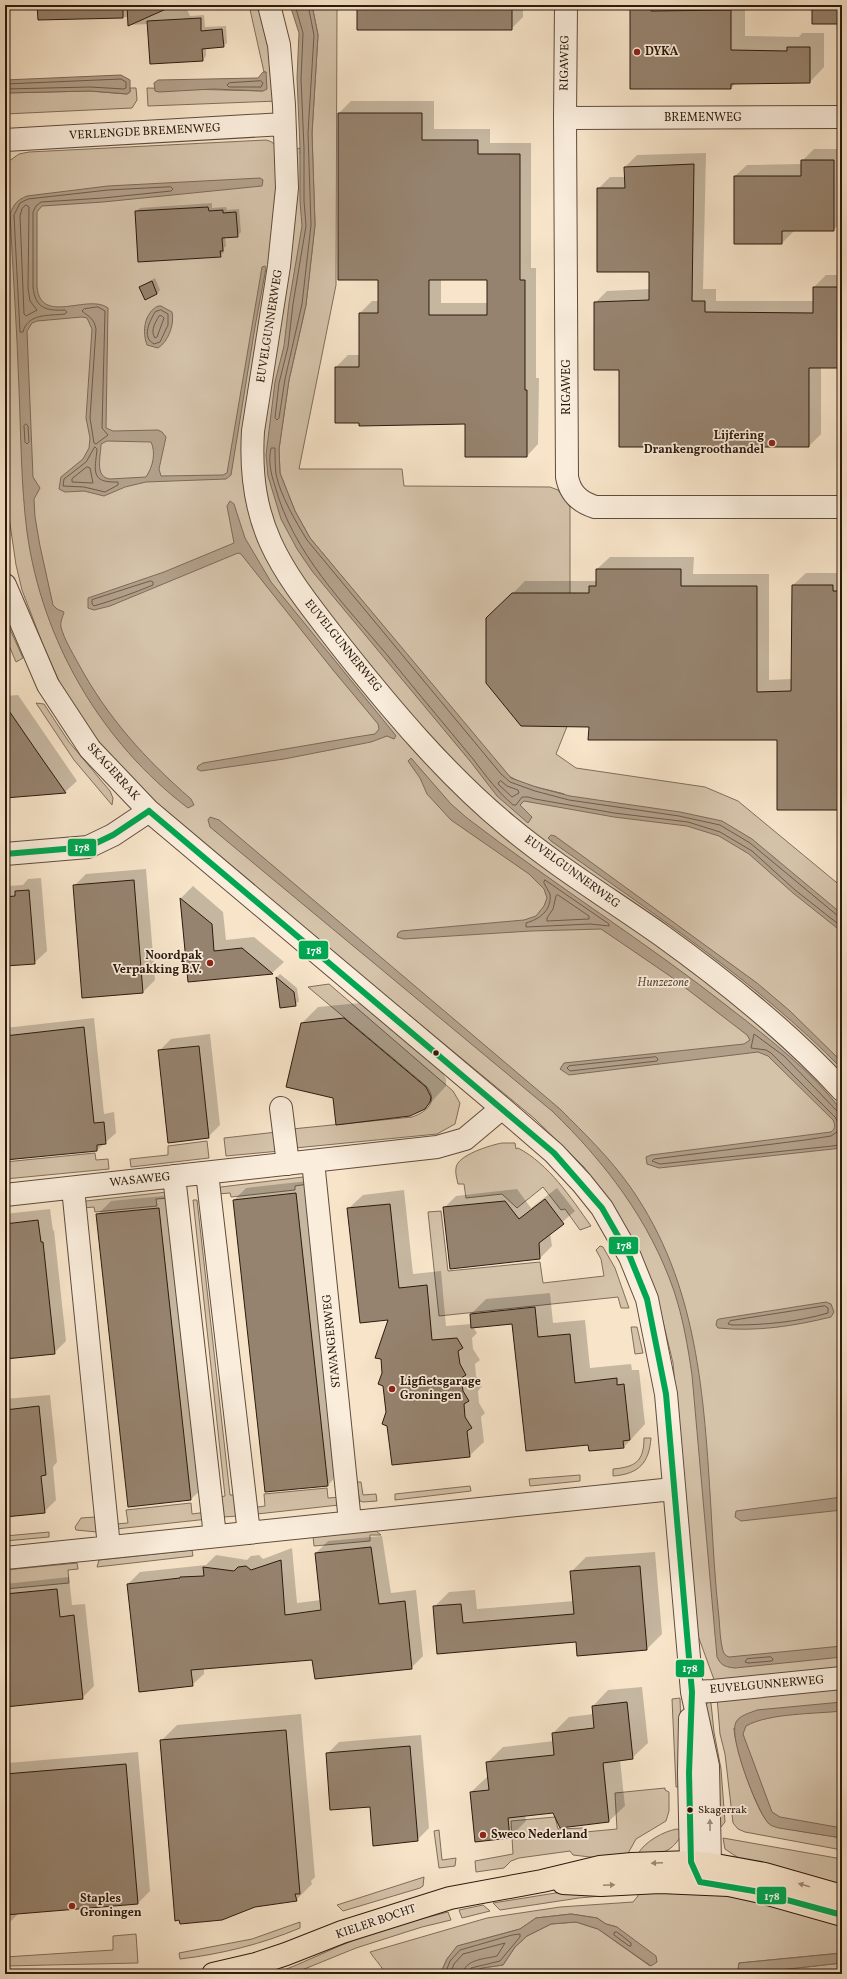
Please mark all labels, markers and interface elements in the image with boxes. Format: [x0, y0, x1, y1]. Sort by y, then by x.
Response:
street label: RIGAWEG [557, 35, 573, 91]
place label: DYKA [645, 44, 679, 60]
marker: DYKA [632, 47, 642, 57]
street label: BREMENWEG [664, 110, 742, 126]
street label: VERLENGDE BREMENWEG [69, 120, 221, 144]
street label: EUVELGUNNERWEG [253, 268, 287, 384]
street label: RIGAWEG [559, 359, 575, 415]
place label: Lijfering Drankengroothandel [644, 428, 764, 458]
marker: Lijfering Drankengroothandel [767, 438, 777, 448]
street label: EUVELGUNNERWEG [301, 596, 385, 696]
street label: SKAGERRAK [83, 740, 143, 804]
street label: EUVELGUNNERWEG [521, 832, 623, 912]
line badge: 178 [67, 838, 97, 857]
text: 178 [74, 841, 90, 856]
line badge: 178 [298, 940, 329, 960]
text: 178 [306, 944, 322, 959]
place label: Noordpak Verpakking B.V. [113, 948, 203, 978]
marker: Noordpak Verpakking B.V. [205, 958, 215, 968]
park label: Hunzezone [637, 975, 689, 991]
unlabelled marker [431, 1048, 441, 1058]
street label: WASAWEG [109, 1169, 171, 1191]
line badge: 178 [608, 1236, 639, 1255]
text: 178 [616, 1239, 632, 1254]
street label: STAVANGERWEG [319, 1293, 345, 1389]
place label: Ligfietsgarage Groningen [400, 1374, 481, 1404]
marker: Ligfietsgarage Groningen [387, 1384, 397, 1394]
line badge: 178 [675, 1659, 705, 1678]
text: 178 [682, 1662, 698, 1677]
street label: EUVELGUNNERWEG [709, 1672, 825, 1698]
place label: Skagerrak [698, 1803, 747, 1818]
marker: Skagerrak [685, 1805, 695, 1815]
one-way arrow [707, 1818, 713, 1831]
place label: Sweco Nederland [491, 1827, 588, 1843]
marker: Sweco Nederland [478, 1830, 488, 1840]
one-way arrow [650, 1860, 663, 1866]
one-way arrow [603, 1881, 615, 1888]
one-way arrow [798, 1882, 810, 1888]
line badge: 178 [756, 1886, 787, 1905]
text: 178 [764, 1890, 780, 1905]
place label: Staples Groningen [80, 1891, 142, 1921]
marker: Staples Groningen [67, 1901, 77, 1911]
street label: KIELER BOCHT [334, 1901, 418, 1943]

